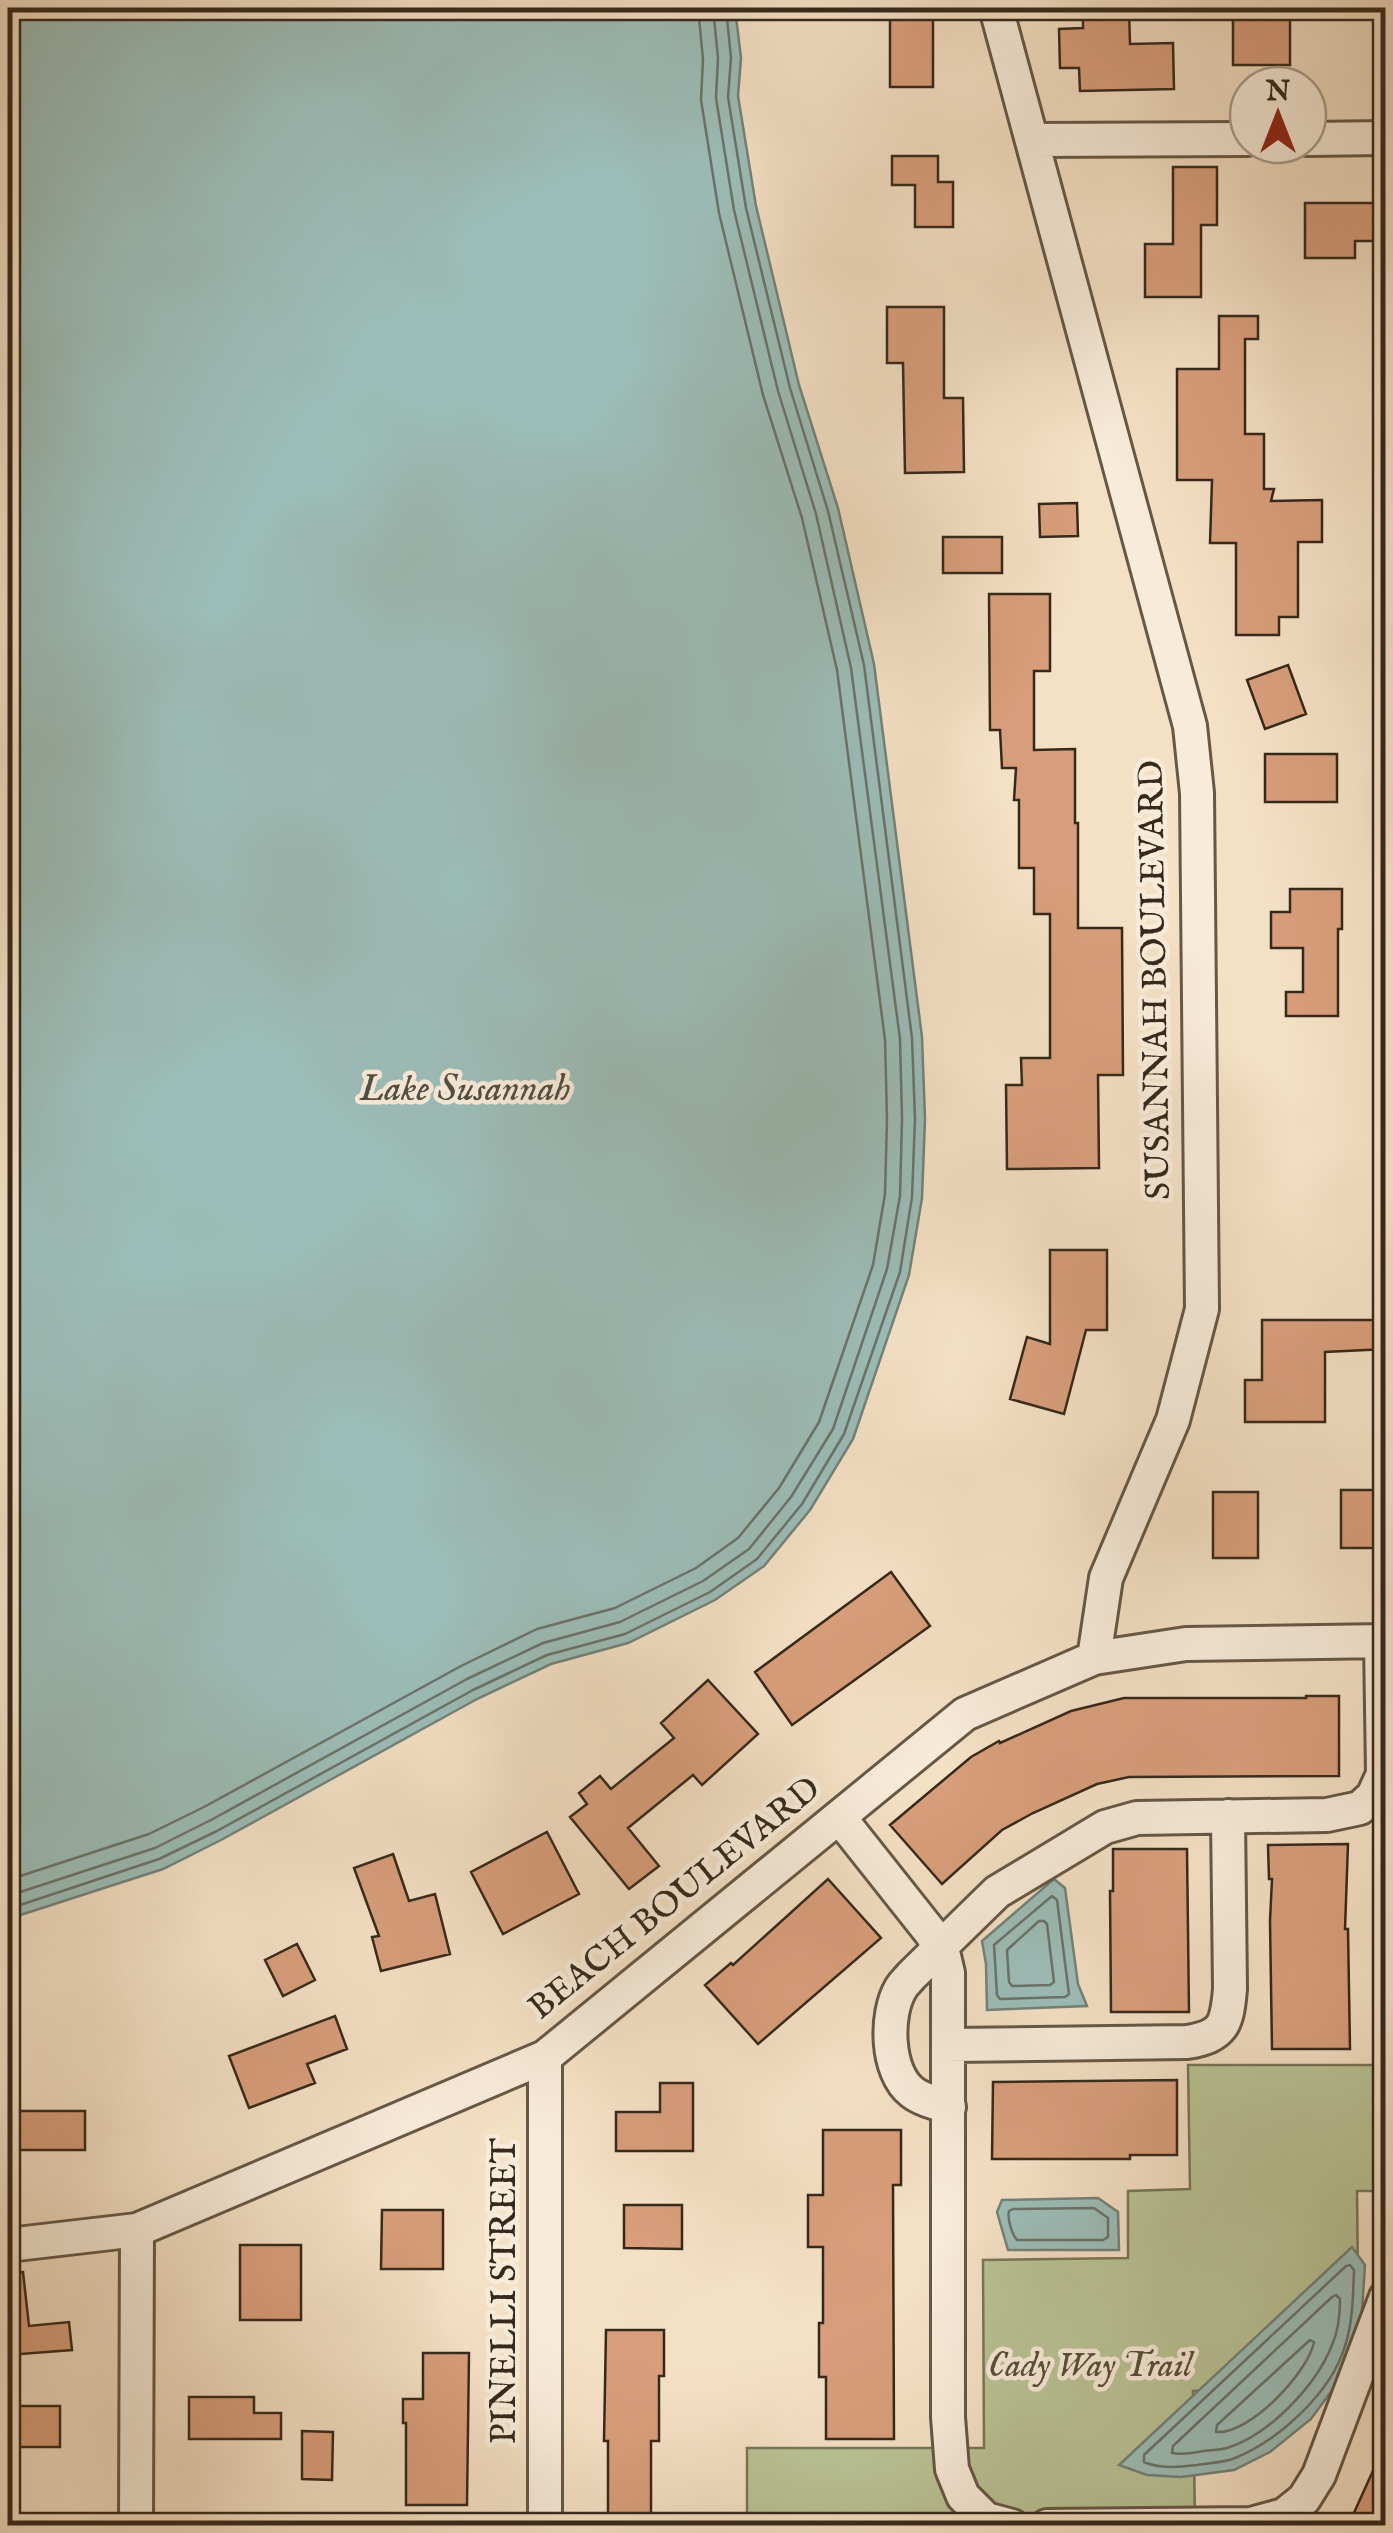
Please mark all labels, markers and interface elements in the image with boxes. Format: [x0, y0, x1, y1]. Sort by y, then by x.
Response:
north arrow [1228, 65, 1328, 165]
text: N [1265, 75, 1290, 110]
street label: SUSANNAH BOULEVARD [1130, 760, 1182, 1200]
water label: Lake Susannah [358, 1066, 571, 1114]
street label: BEACH BOULEVARD [520, 1767, 830, 2031]
street label: PINELLI STREET [483, 2137, 528, 2444]
park label: Cady Way Trail [988, 2344, 1195, 2389]

